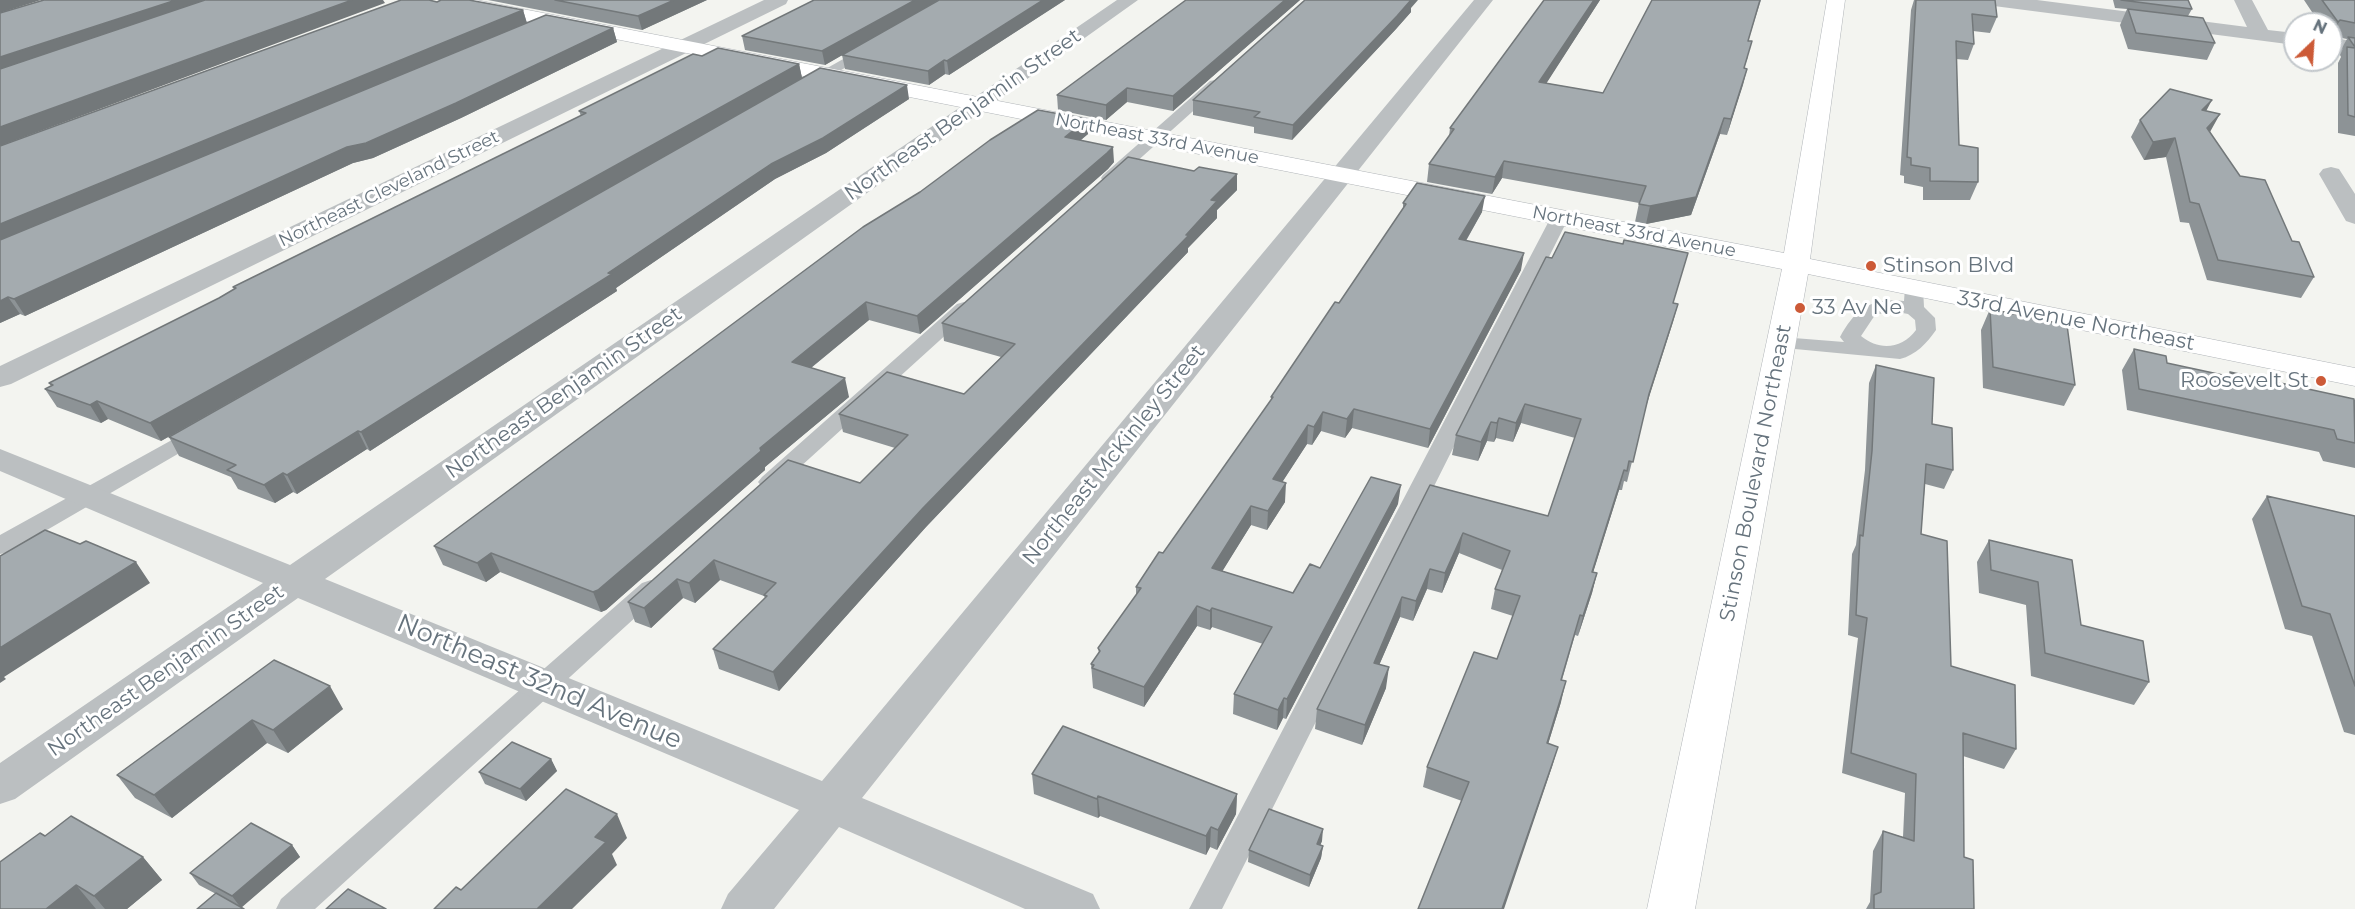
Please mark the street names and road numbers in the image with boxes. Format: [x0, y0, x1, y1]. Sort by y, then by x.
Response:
street label: Northeast Benjamin Street [840, 24, 1086, 206]
street label: Northeast 33rd Avenue [1053, 109, 1261, 169]
street label: Northeast Cleveland Street [275, 126, 503, 252]
street label: Northeast 33rd Avenue [1530, 202, 1738, 262]
street label: 33rd Avenue Northeast [1955, 286, 2197, 356]
street label: Northeast Benjamin Street [441, 302, 687, 484]
street label: Stinson Boulevard Northeast [1715, 322, 1797, 624]
street label: Northeast McKinley Street [1017, 340, 1211, 570]
street label: Northeast Benjamin Street [43, 580, 289, 762]
street label: Northeast 32nd Avenue [392, 608, 686, 756]

